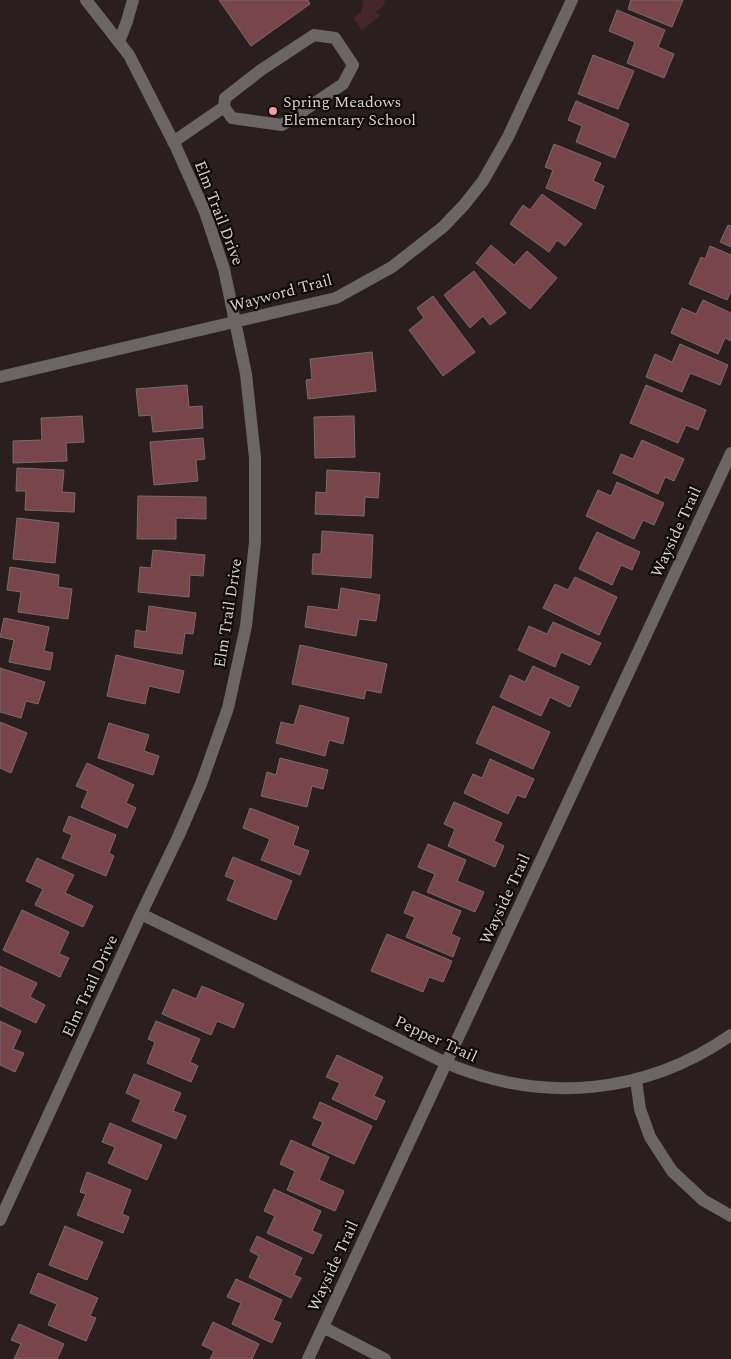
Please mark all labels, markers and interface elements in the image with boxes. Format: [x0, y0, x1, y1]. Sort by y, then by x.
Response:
place label: Spring Meadows Elementary School [283, 90, 416, 132]
marker: Spring Meadows Elementary School [267, 105, 279, 117]
street label: Elm Trail Drive [188, 157, 250, 269]
street label: Wayword Trail [227, 268, 335, 318]
street label: Wayside Trail [644, 483, 708, 581]
street label: Elm Trail Drive [208, 557, 248, 669]
street label: Wayside Trail [473, 850, 537, 948]
street label: Elm Trail Drive [56, 931, 124, 1041]
street label: Pepper Trail [391, 1009, 481, 1069]
street label: Wayside Trail [301, 1217, 365, 1315]

